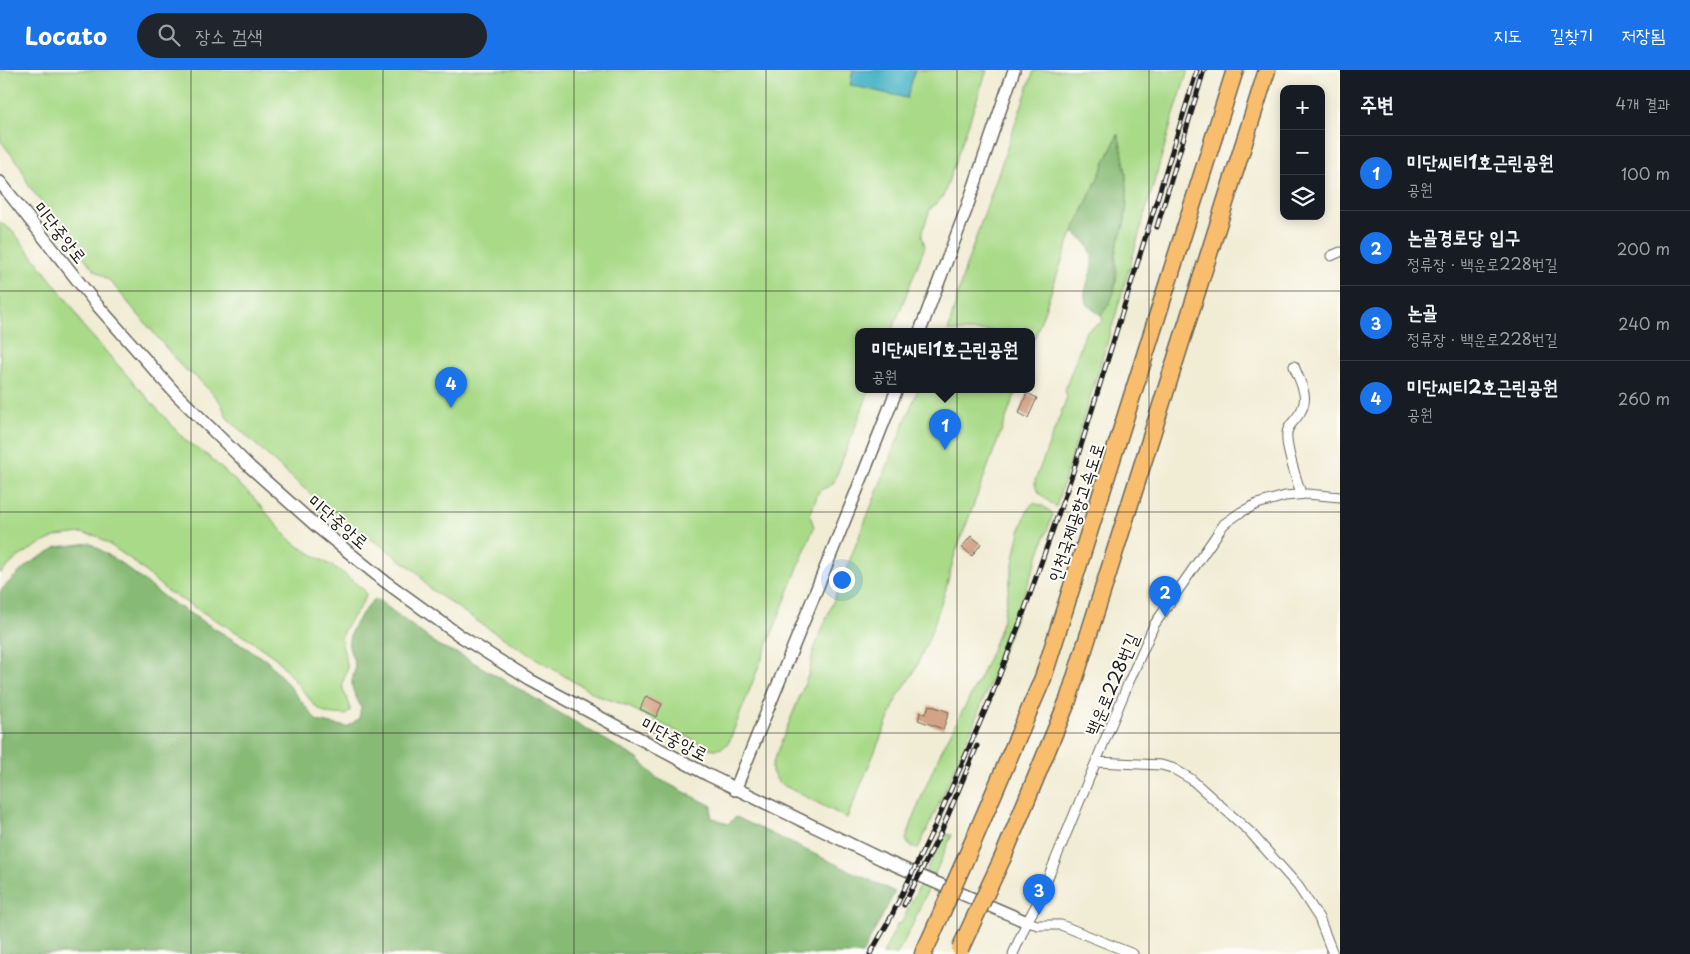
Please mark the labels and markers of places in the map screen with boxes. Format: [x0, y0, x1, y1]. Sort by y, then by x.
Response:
pin: 4 [435, 367, 467, 408]
pin: 1 [929, 409, 961, 450]
pin: 2 [1149, 576, 1181, 617]
pin: 3 [1023, 874, 1055, 915]

